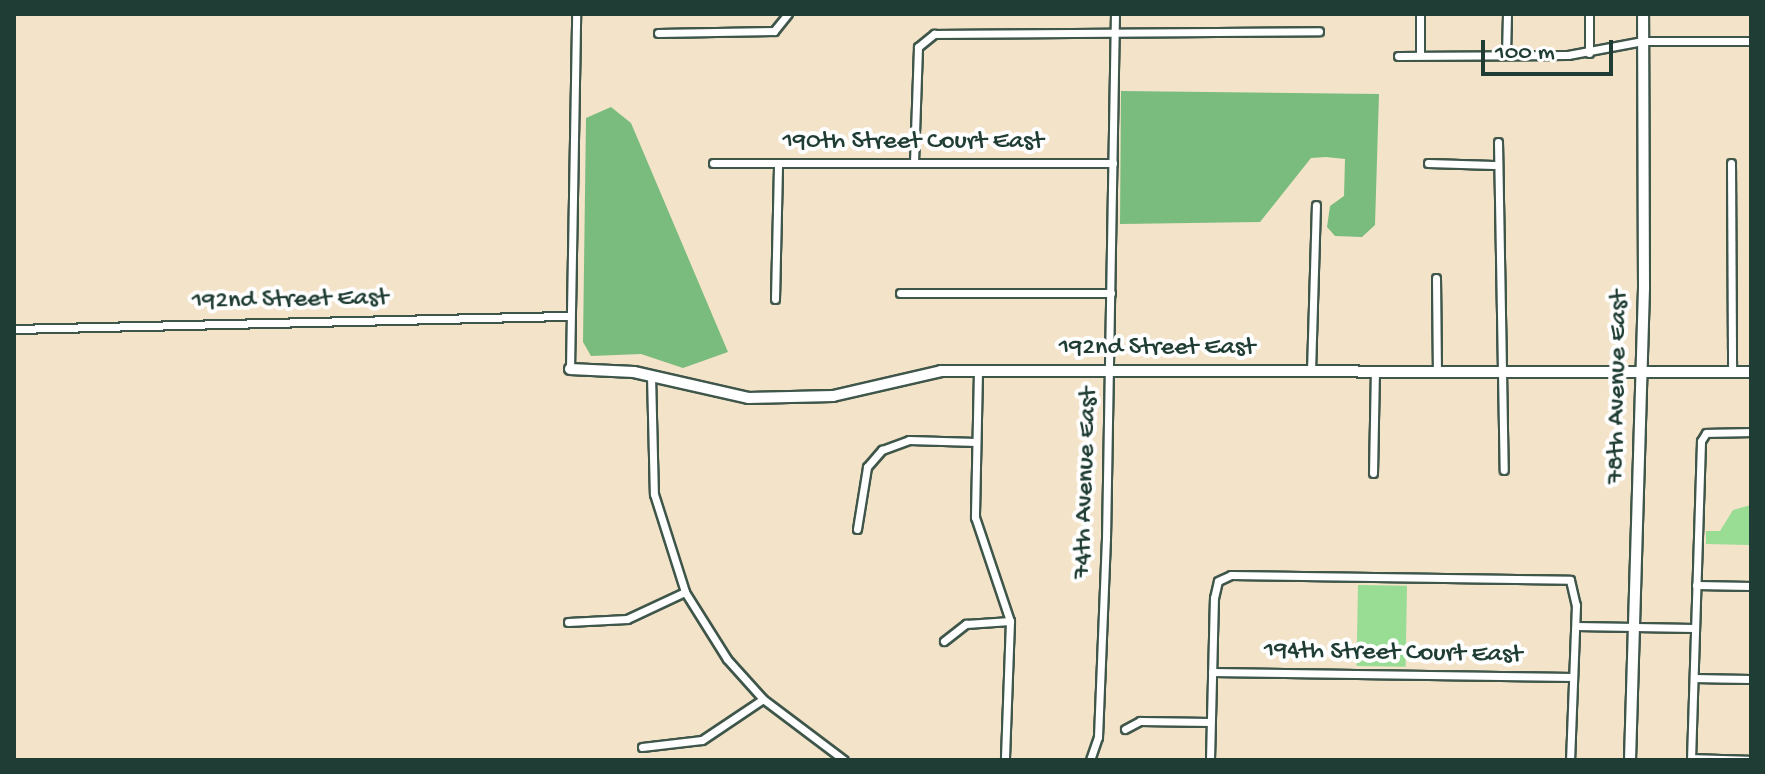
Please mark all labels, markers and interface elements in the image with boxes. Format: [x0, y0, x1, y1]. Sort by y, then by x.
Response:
scale bar [1485, 24, 1617, 74]
text: 100 m [1495, 39, 1555, 68]
street label: 190th Street Court East [782, 127, 1044, 159]
street label: 192nd Street East [192, 284, 388, 318]
street label: 78th Avenue East [1602, 290, 1636, 484]
street label: 192nd Street East [1059, 333, 1255, 365]
street label: 74th Avenue East [1068, 387, 1106, 579]
street label: 194th Street Court East [1263, 636, 1523, 672]

